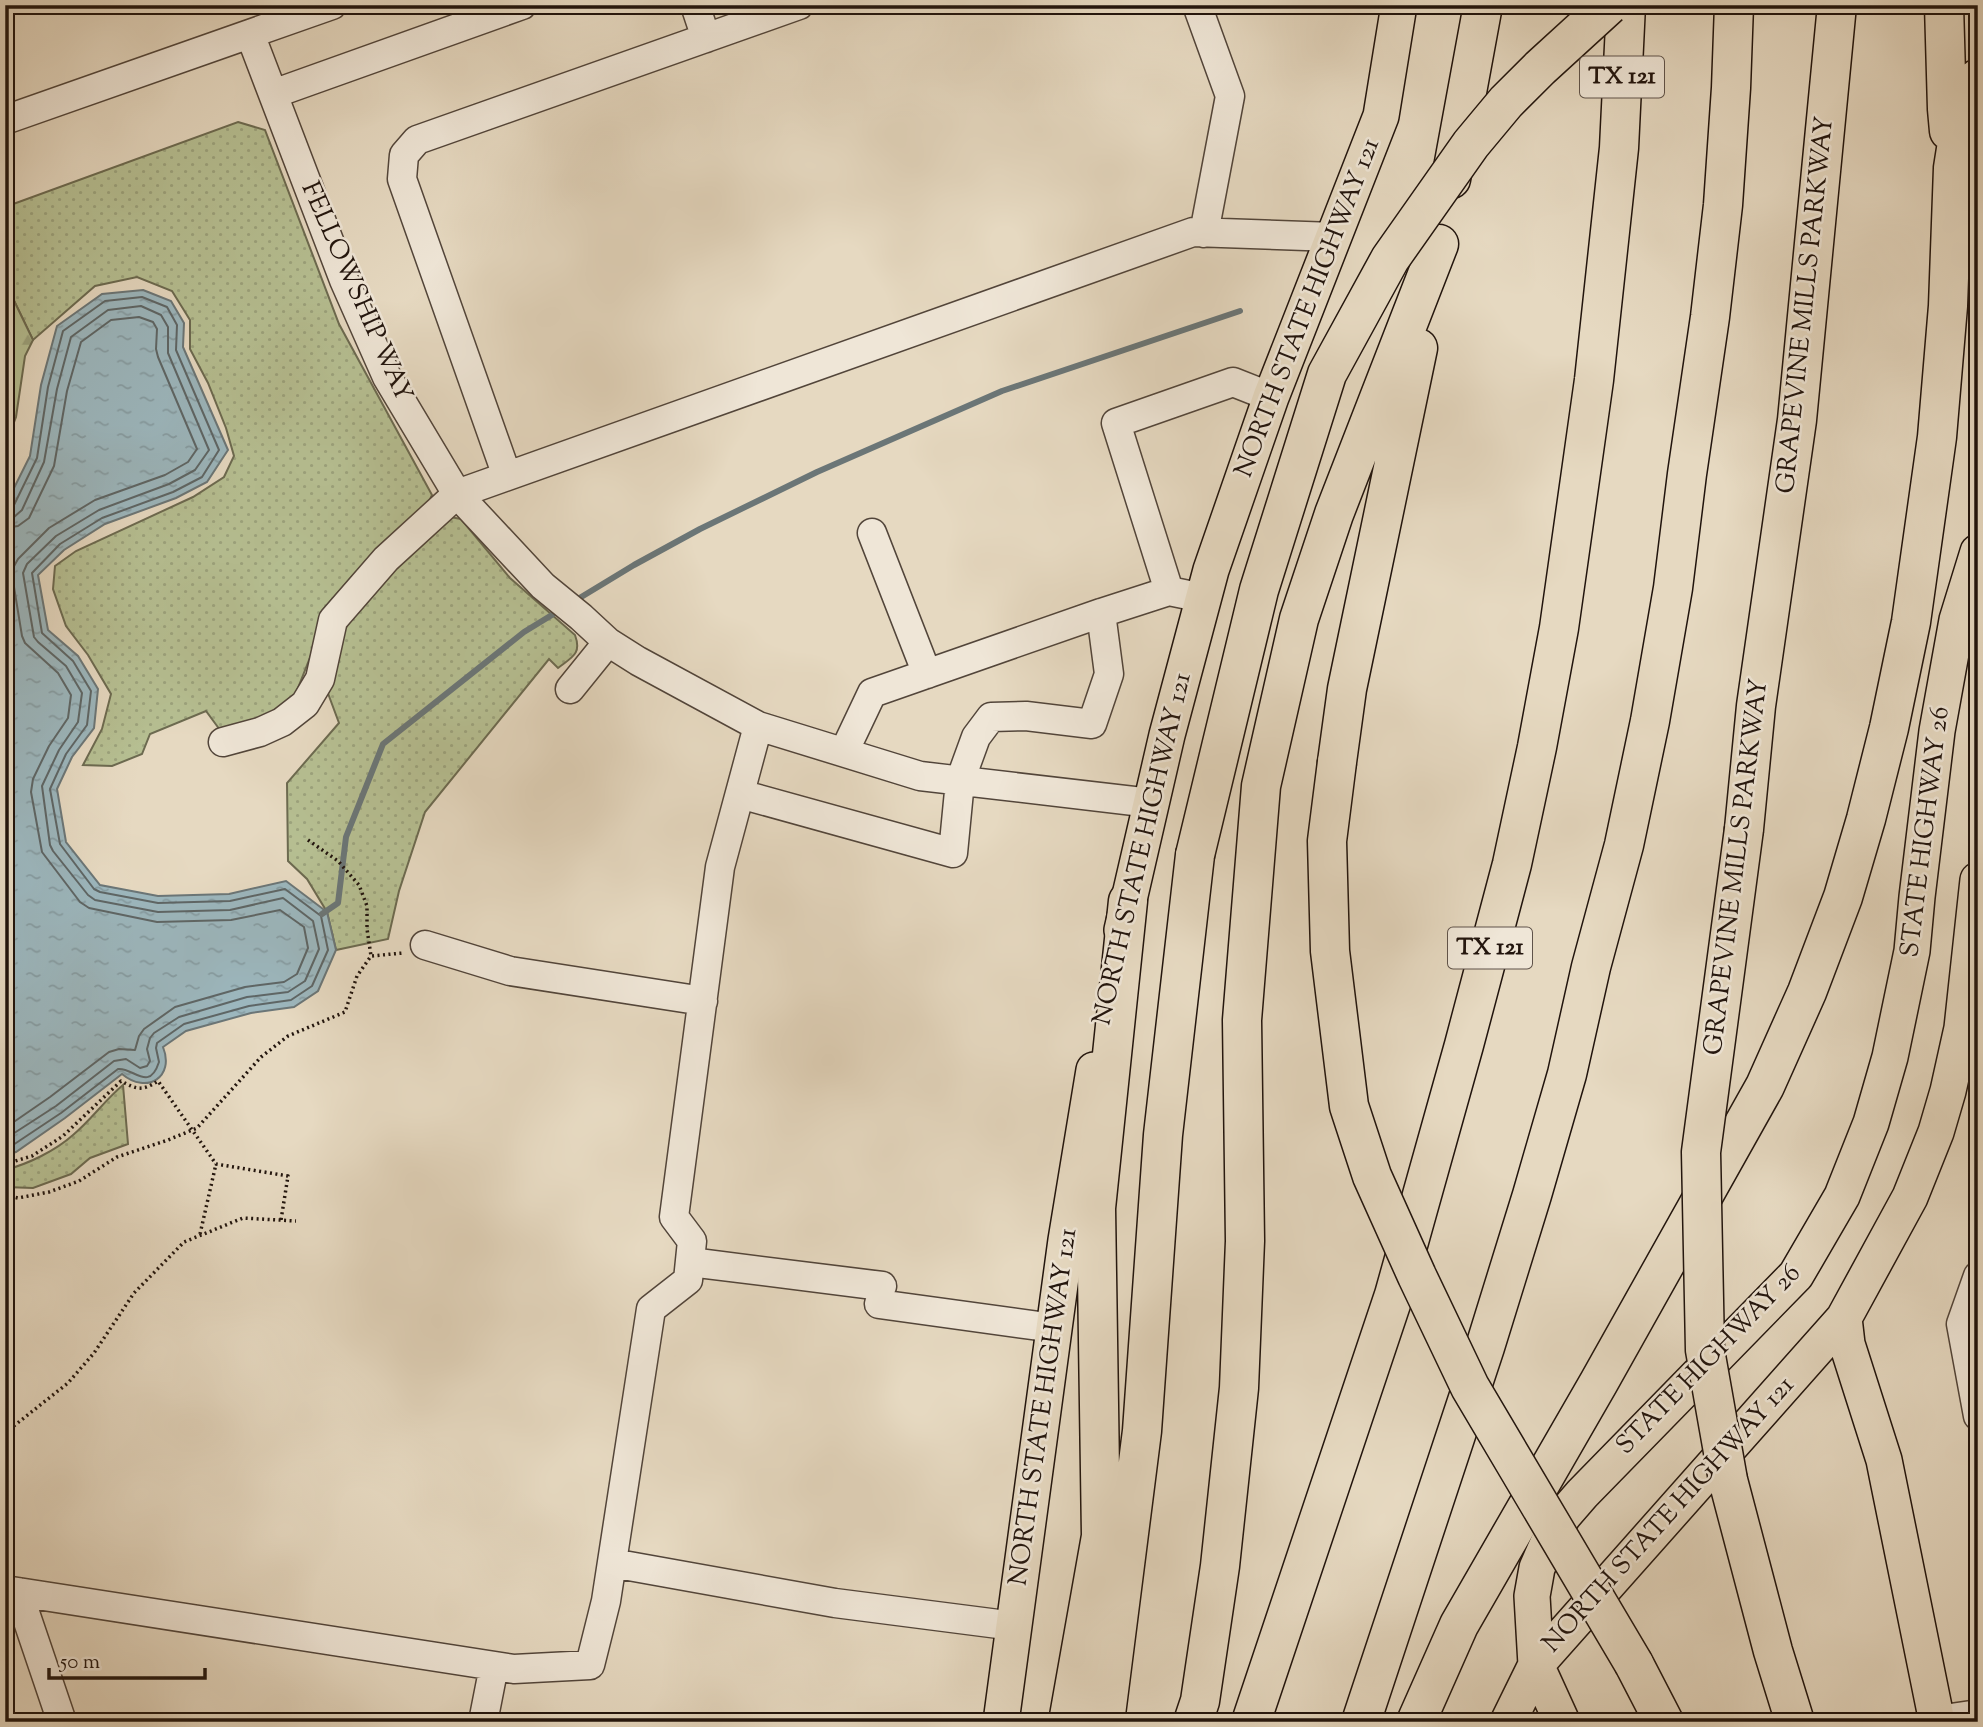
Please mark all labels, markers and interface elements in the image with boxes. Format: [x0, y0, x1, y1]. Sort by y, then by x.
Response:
road number: TX 121 [1580, 56, 1664, 98]
street label: GRAPEVINE MILLS PARKWAY [1768, 115, 1844, 495]
street label: NORTH STATE HIGHWAY 121 [1226, 133, 1390, 483]
street label: FELLOWSHIP WAY [291, 176, 421, 408]
street label: NORTH STATE HIGHWAY 121 [1084, 669, 1202, 1029]
street label: GRAPEVINE MILLS PARKWAY [1696, 677, 1778, 1057]
street label: STATE HIGHWAY 26 [1892, 704, 1960, 960]
road number: TX 121 [1448, 928, 1532, 968]
street label: NORTH STATE HIGHWAY 121 [1001, 1226, 1087, 1588]
street label: STATE HIGHWAY 26 [1608, 1256, 1810, 1464]
street label: NORTH STATE HIGHWAY 121 [1535, 1368, 1804, 1661]
scale bar [49, 1636, 205, 1680]
text: 50 m [59, 1648, 100, 1678]

